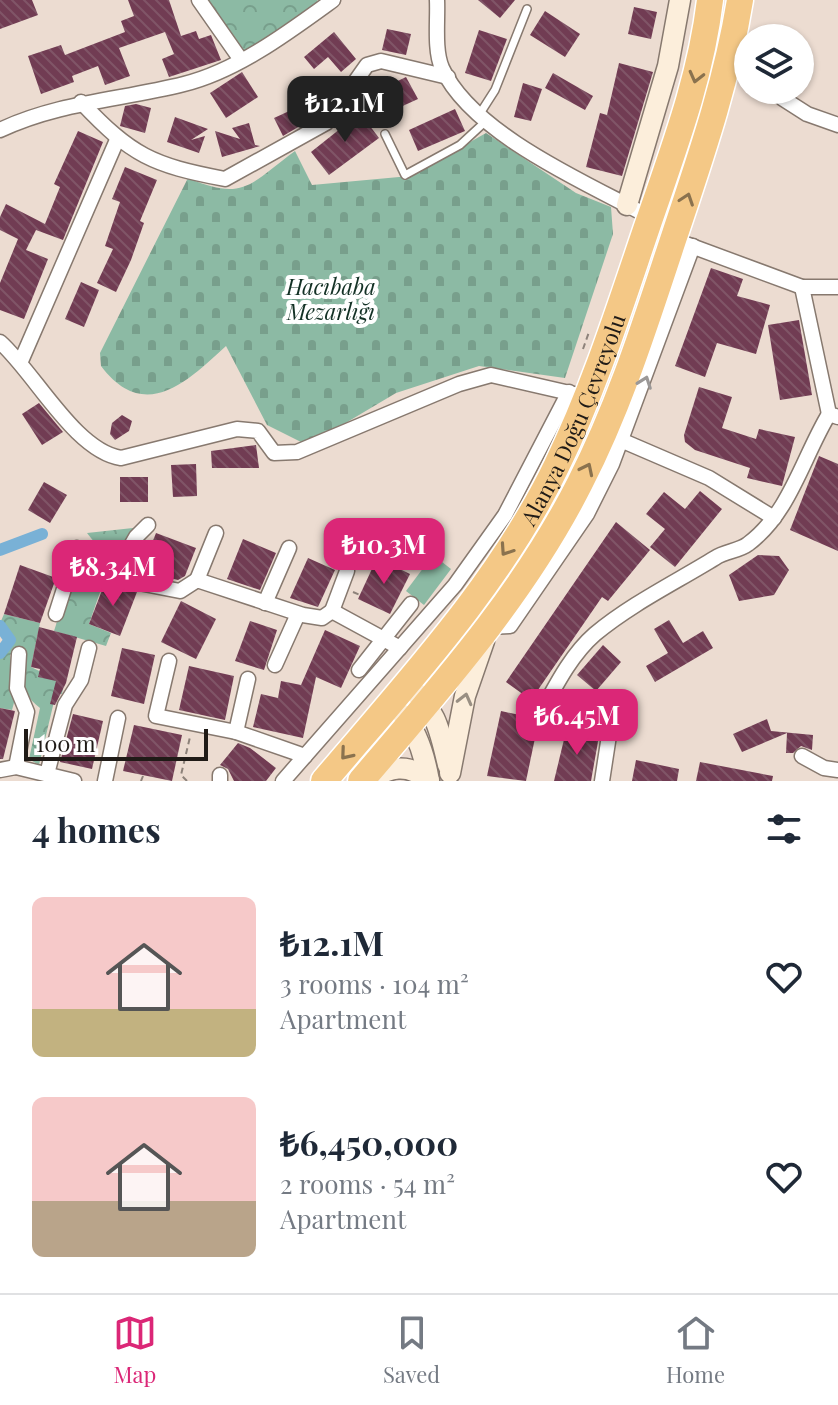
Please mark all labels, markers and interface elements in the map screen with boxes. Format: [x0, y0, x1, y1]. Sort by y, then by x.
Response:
map controls [734, 24, 814, 104]
button: layers [734, 24, 814, 104]
one-way arrow [688, 69, 705, 83]
pin: ₺12.1M [280, 76, 410, 144]
text: ₺12.1M [305, 84, 385, 119]
one-way arrow [677, 193, 693, 207]
park label: Hacıbaba Mezarlığı [285, 271, 376, 326]
street label: Alanya Doğu Çevreyolu [512, 309, 632, 531]
one-way arrow [635, 376, 651, 390]
one-way arrow [577, 463, 593, 477]
pin: ₺10.3M [319, 518, 449, 586]
text: ₺10.3M [342, 526, 426, 561]
pin: ₺8.34M [48, 540, 178, 608]
one-way arrow [501, 541, 516, 556]
text: ₺8.34M [70, 548, 156, 583]
pin: ₺6.45M [512, 689, 642, 757]
one-way arrow [456, 692, 473, 706]
text: ₺6.45M [534, 697, 620, 732]
scale bar [24, 725, 208, 761]
text: 100 m [36, 728, 96, 758]
one-way arrow [341, 745, 356, 760]
text: 4 homes [32, 806, 161, 852]
icon: filters [762, 807, 806, 851]
text: ₺12.1M [280, 919, 384, 965]
icon: home [96, 929, 192, 1025]
icon: heart [762, 955, 806, 999]
text: 3 rooms · 104 m² [280, 966, 469, 1001]
text: Apartment [280, 1001, 406, 1036]
text: ₺6,450,000 [280, 1119, 458, 1165]
icon: home [96, 1129, 192, 1225]
icon: heart [762, 1155, 806, 1199]
text: 2 rooms · 54 m² [280, 1166, 455, 1201]
text: Apartment [280, 1201, 406, 1236]
tab: Map [113, 1311, 157, 1389]
tab: Saved [383, 1311, 440, 1389]
tab: Home [666, 1311, 725, 1389]

